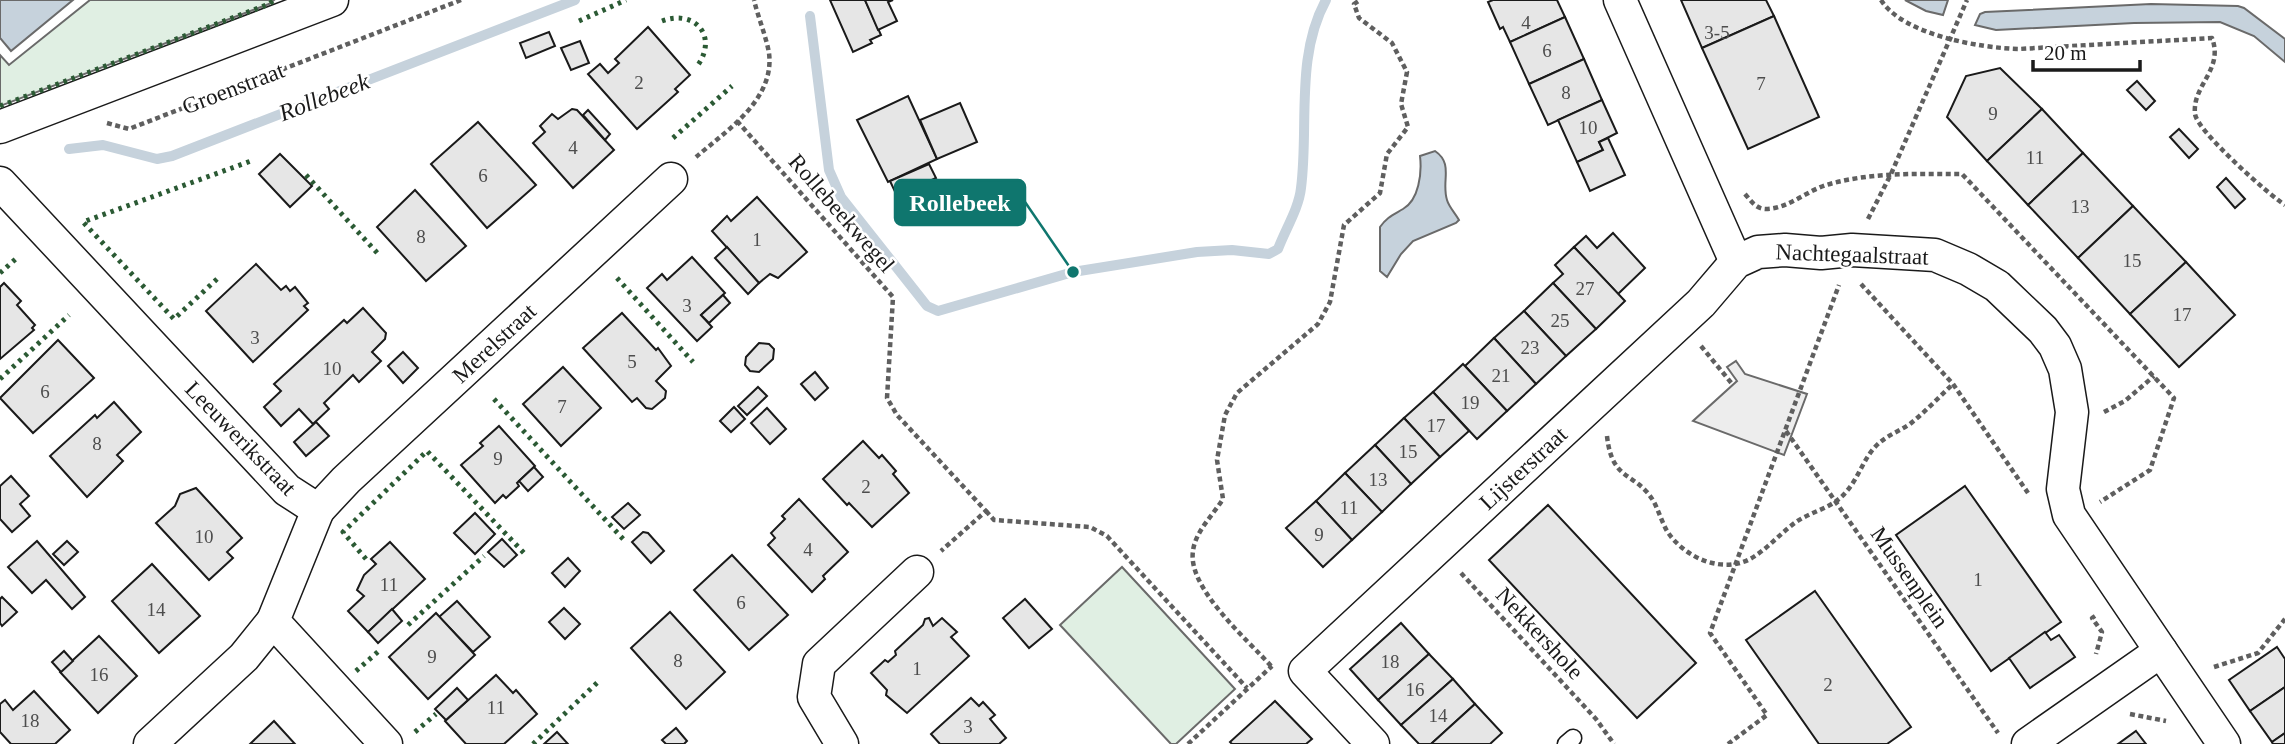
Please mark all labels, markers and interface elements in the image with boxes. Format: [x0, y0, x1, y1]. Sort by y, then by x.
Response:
house number: 4 [1521, 12, 1531, 33]
house number: 3-5 [1704, 22, 1730, 43]
scale bar [2033, 28, 2140, 72]
house number: 6 [1542, 40, 1552, 61]
text: 20 m [2044, 41, 2087, 65]
street label: Groenstraat [179, 57, 288, 119]
water label: Rollebeek [274, 68, 373, 126]
house number: 2 [634, 72, 644, 93]
house number: 7 [1756, 73, 1766, 94]
house number: 8 [1561, 82, 1571, 103]
house number: 9 [1988, 103, 1998, 124]
house number: 10 [1579, 117, 1598, 138]
house number: 4 [568, 137, 578, 158]
house number: 11 [2026, 147, 2044, 168]
street label: Rollebeekwegel [784, 149, 900, 277]
house number: 6 [478, 165, 488, 186]
callout: Rollebeek [895, 180, 1025, 225]
text: Rollebeek [909, 190, 1011, 216]
house number: 13 [2071, 196, 2090, 217]
house number: 8 [416, 226, 426, 247]
house number: 1 [752, 229, 762, 250]
street label: Nachtegaalstraat [1775, 239, 1930, 270]
house number: 15 [2123, 250, 2142, 271]
house number: 27 [1576, 278, 1595, 299]
house number: 3 [682, 295, 692, 316]
street label: Merelstraat [448, 298, 542, 388]
house number: 17 [2173, 304, 2192, 325]
house number: 25 [1551, 310, 1570, 331]
house number: 3 [250, 327, 260, 348]
house number: 23 [1521, 337, 1540, 358]
house number: 5 [627, 351, 637, 372]
house number: 10 [323, 358, 342, 379]
house number: 21 [1492, 365, 1511, 386]
street label: Leeuwerikstraat [180, 376, 302, 501]
house number: 6 [40, 381, 50, 402]
house number: 19 [1461, 392, 1480, 413]
house number: 7 [557, 396, 567, 417]
house number: 17 [1427, 415, 1446, 436]
street label: Lijsterstraat [1475, 421, 1572, 515]
house number: 8 [92, 433, 102, 454]
house number: 15 [1399, 441, 1418, 462]
house number: 9 [493, 448, 503, 469]
house number: 13 [1369, 469, 1388, 490]
house number: 2 [861, 476, 871, 497]
house number: 11 [1340, 497, 1358, 518]
street label: Mussenplein [1866, 522, 1954, 633]
house number: 9 [1314, 524, 1324, 545]
house number: 10 [195, 526, 214, 547]
house number: 4 [803, 539, 813, 560]
house number: 1 [1973, 569, 1983, 590]
house number: 11 [380, 574, 398, 595]
street label: Nekkershole [1491, 582, 1588, 684]
house number: 6 [736, 592, 746, 613]
house number: 14 [147, 599, 166, 620]
house number: 9 [427, 646, 437, 667]
house number: 8 [673, 650, 683, 671]
house number: 18 [1381, 651, 1400, 672]
house number: 1 [912, 658, 922, 679]
house number: 16 [90, 664, 109, 685]
house number: 2 [1823, 674, 1833, 695]
house number: 16 [1406, 679, 1425, 700]
house number: 11 [487, 697, 505, 718]
house number: 14 [1429, 705, 1448, 726]
house number: 18 [21, 710, 40, 731]
house number: 3 [963, 716, 973, 737]

